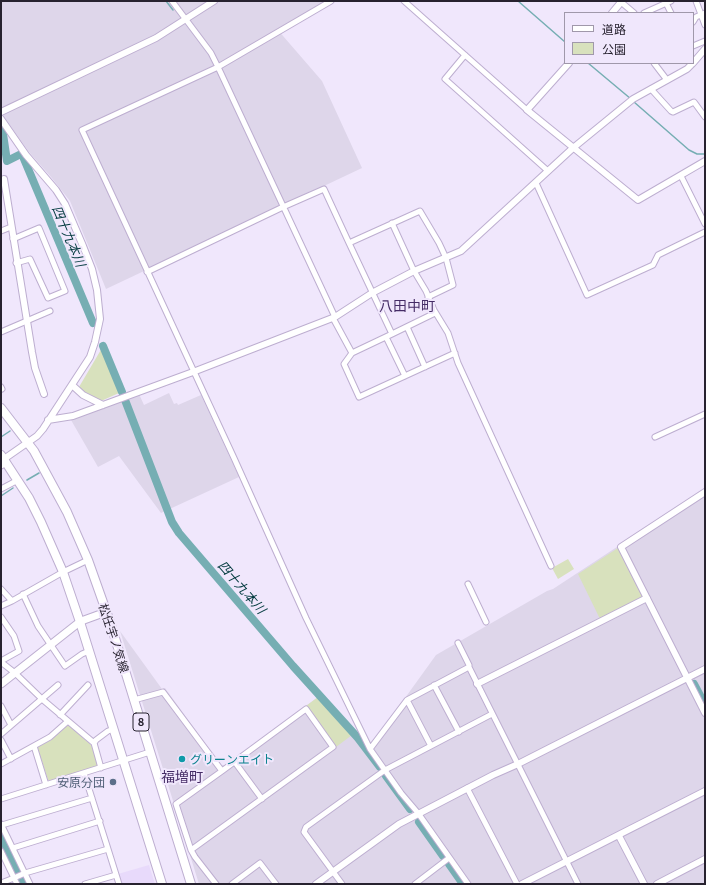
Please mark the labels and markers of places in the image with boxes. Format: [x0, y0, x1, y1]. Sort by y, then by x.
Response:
place label: グリーンエイト [190, 752, 274, 766]
marker: グリーンエイト [177, 754, 187, 764]
place label: 安原分団 [57, 775, 105, 789]
marker: 安原分団 [108, 777, 118, 787]

